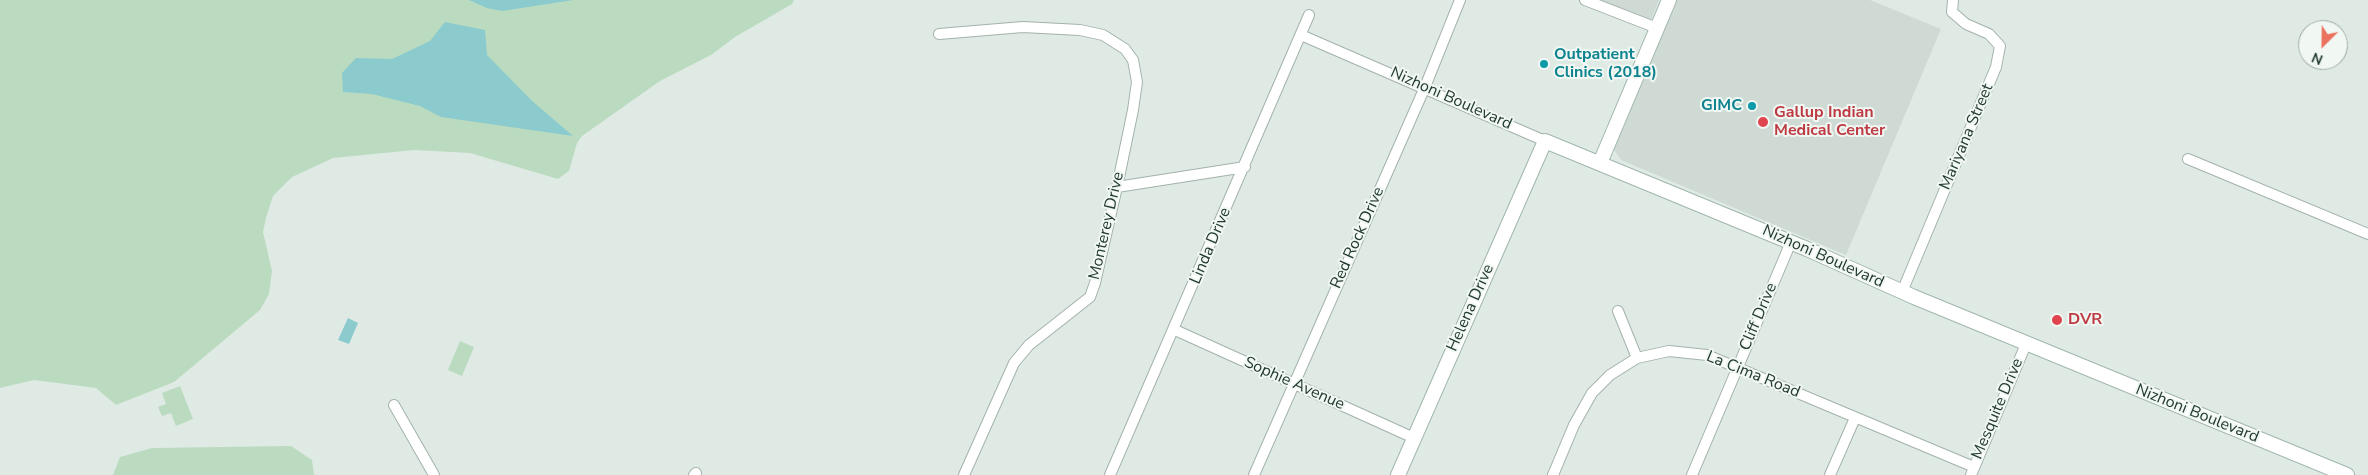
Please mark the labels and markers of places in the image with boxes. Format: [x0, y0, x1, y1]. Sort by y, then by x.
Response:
place label: Outpatient Clinics (2018) [1554, 45, 1657, 83]
marker: Outpatient Clinics (2018) [1538, 58, 1550, 70]
place label: GIMC [1701, 96, 1742, 116]
marker: GIMC [1746, 100, 1758, 112]
place label: Gallup Indian Medical Center [1774, 103, 1885, 141]
marker: Gallup Indian Medical Center [1756, 115, 1770, 129]
place label: DVR [2068, 310, 2102, 330]
marker: DVR [2050, 313, 2064, 327]

